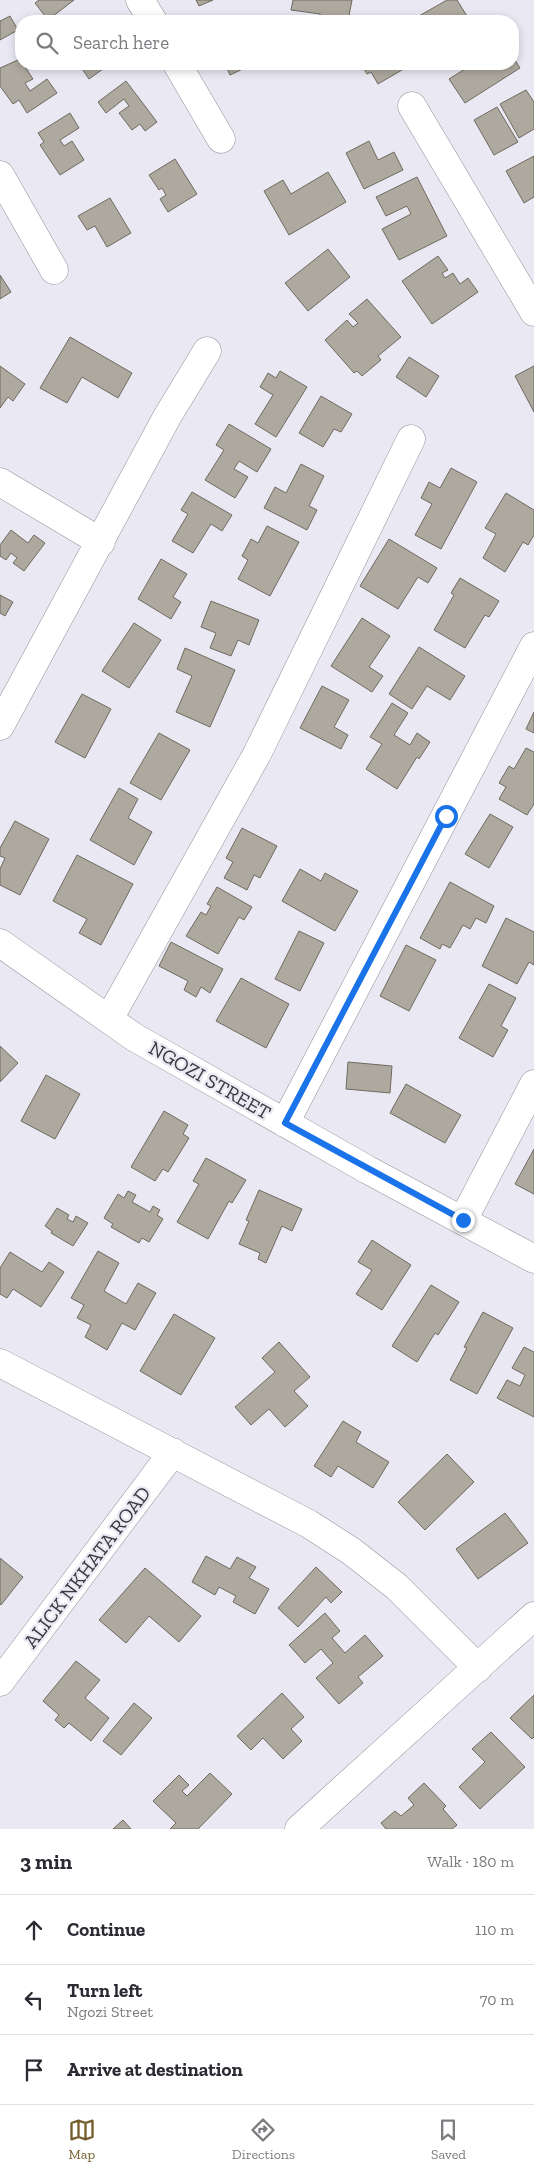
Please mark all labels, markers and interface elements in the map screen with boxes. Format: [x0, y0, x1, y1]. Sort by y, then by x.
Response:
search box [15, 15, 519, 70]
icon: search [33, 29, 61, 57]
text: Search here [73, 31, 169, 54]
route start [435, 805, 458, 828]
street label: NGOZI STREET [145, 1035, 275, 1125]
route end [452, 1209, 475, 1232]
street label: ALICK NKHATA ROAD [18, 1481, 156, 1653]
text: 3 min [20, 1849, 72, 1874]
text: Walk · 180 m [427, 1852, 514, 1871]
icon: ahead [20, 1916, 48, 1944]
text: Continue [67, 1918, 145, 1941]
text: 110 m [475, 1920, 514, 1939]
text: Turn left [67, 1979, 142, 2002]
icon: left [20, 1986, 48, 2014]
text: 70 m [480, 1990, 514, 2009]
text: Ngozi Street [67, 2002, 153, 2021]
icon: arrive [20, 2056, 48, 2084]
text: Arrive at destination [67, 2058, 243, 2081]
tab: Map [68, 2116, 96, 2163]
tab: Directions [232, 2116, 295, 2163]
tab: Saved [431, 2116, 466, 2163]

